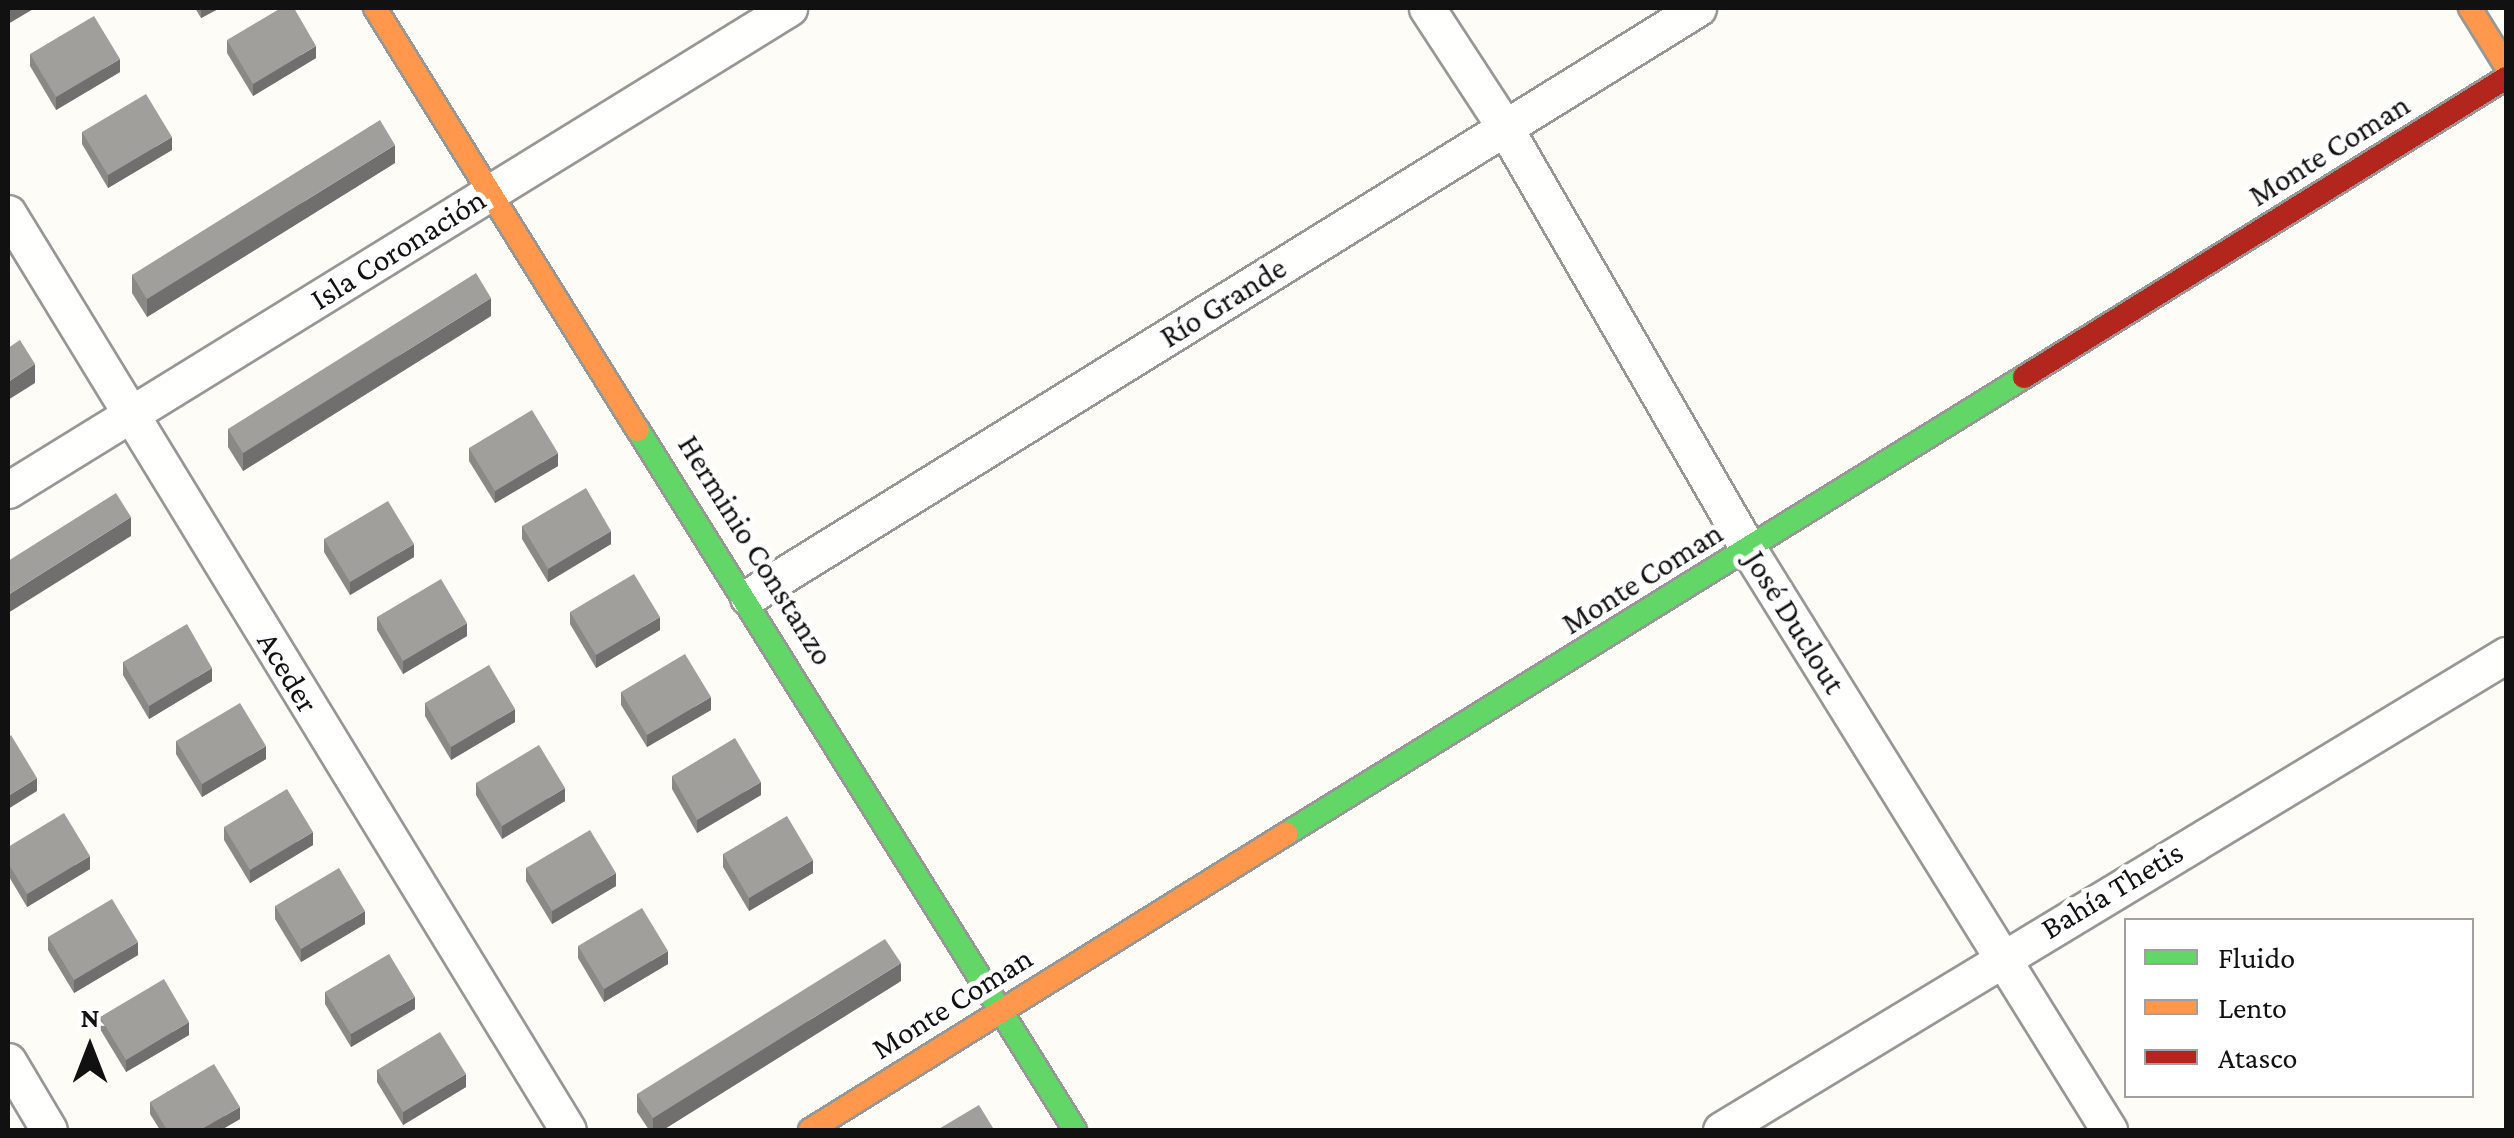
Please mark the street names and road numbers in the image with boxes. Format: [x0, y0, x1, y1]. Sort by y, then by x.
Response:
street label: Monte Coman [2241, 85, 2417, 215]
street label: Isla Coronación [303, 180, 493, 318]
street label: Río Grande [1153, 248, 1293, 356]
street label: Herminio Constanzo [670, 428, 842, 672]
street label: Monte Coman [1554, 513, 1730, 643]
street label: José Duclout [1736, 543, 1854, 701]
street label: Aceder [249, 625, 327, 719]
street label: Bahía Thetis [2034, 833, 2190, 947]
street label: Monte Coman [864, 938, 1040, 1068]

